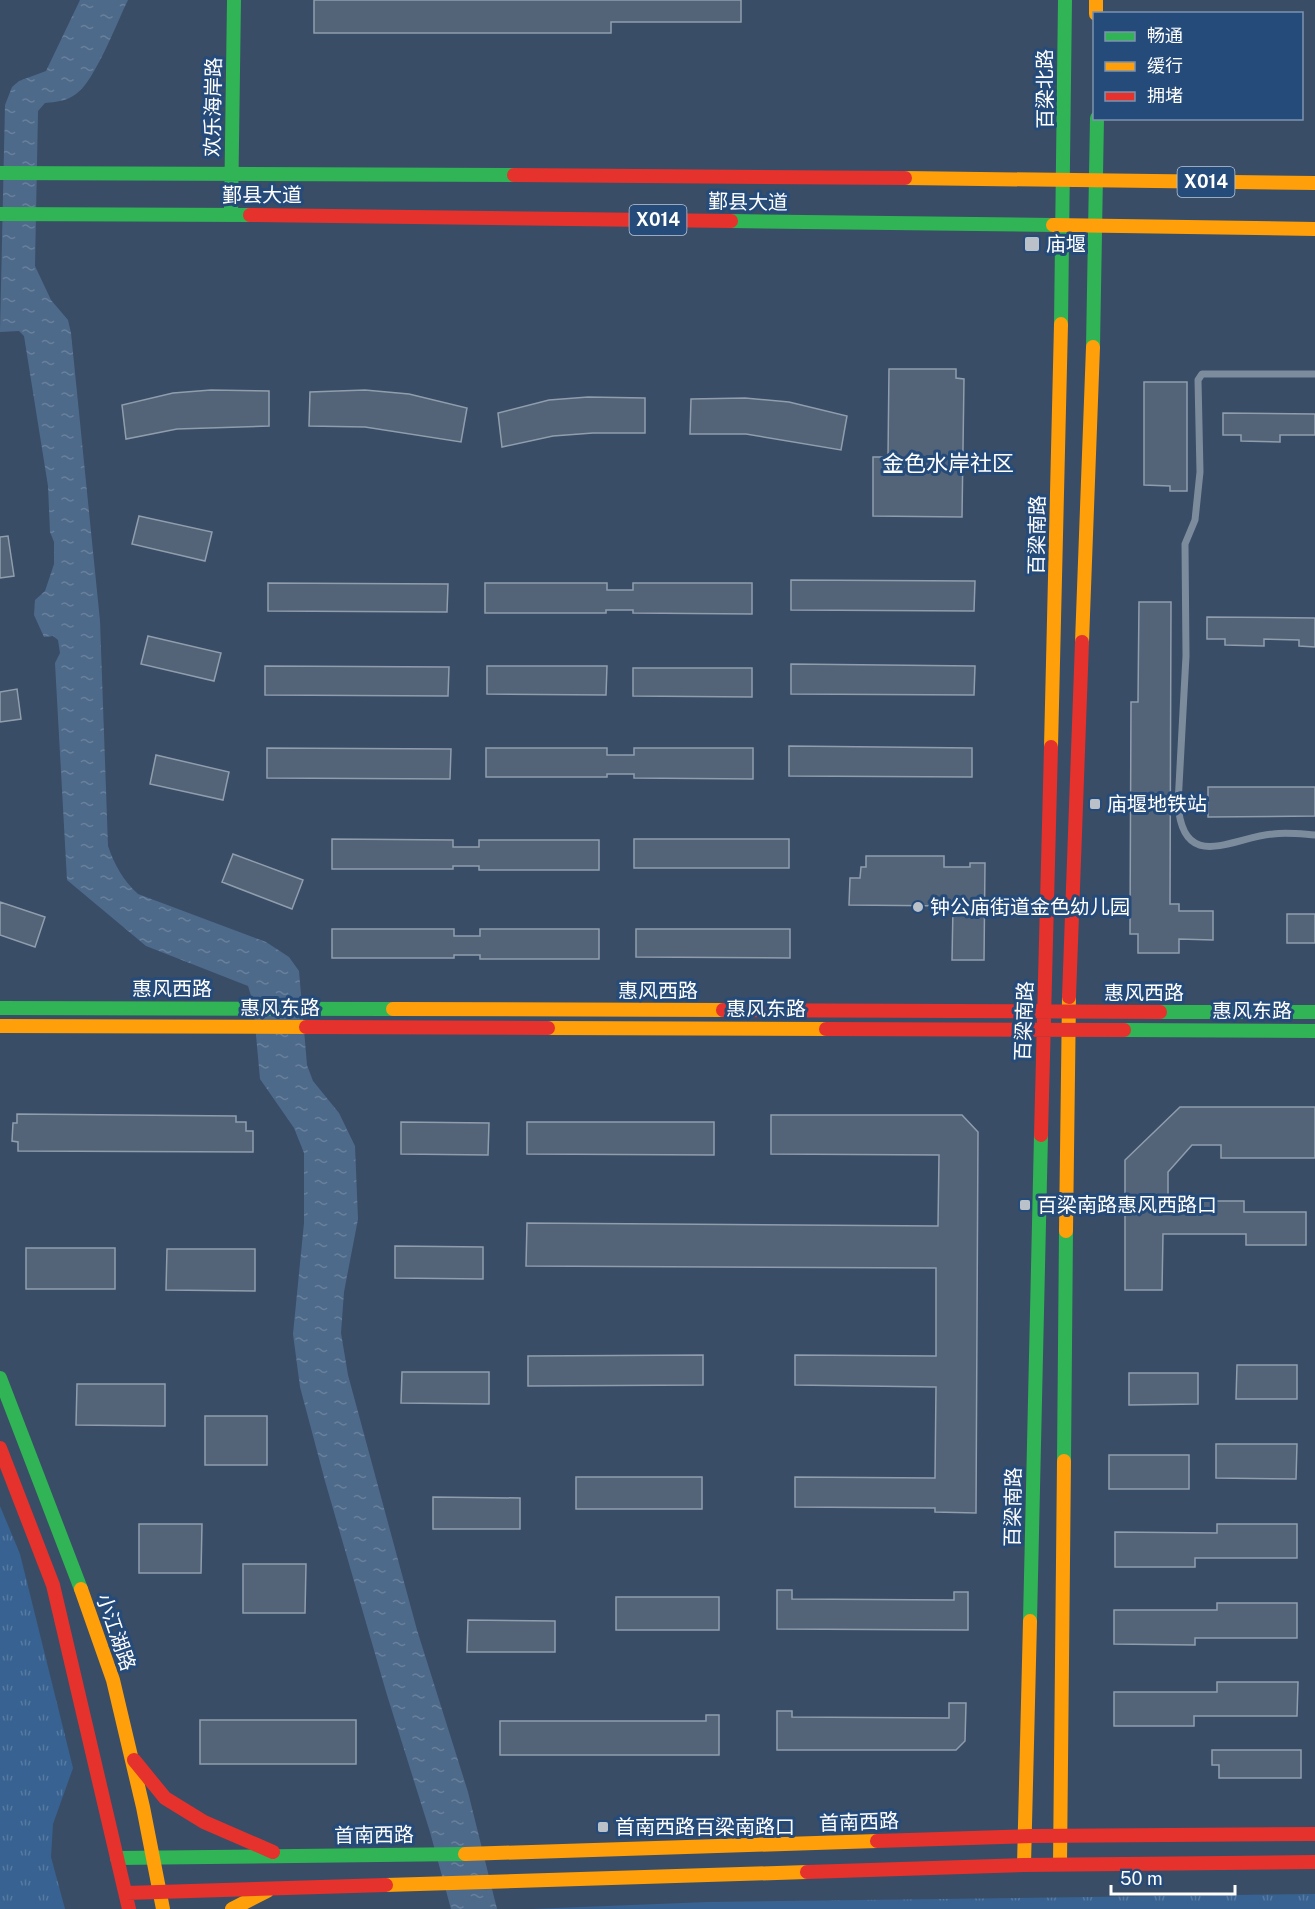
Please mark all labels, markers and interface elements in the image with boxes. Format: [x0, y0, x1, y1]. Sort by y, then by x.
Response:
legend [1093, 12, 1303, 120]
text: 畅通 [1147, 25, 1183, 46]
street label: 百梁北路 [1033, 49, 1057, 129]
text: 缓行 [1147, 55, 1183, 76]
street label: 欢乐海岸路 [200, 57, 226, 157]
text: 拥堵 [1147, 85, 1183, 106]
road number: X014 [1178, 167, 1234, 197]
street label: 鄞县大道 [222, 183, 302, 207]
street label: 鄞县大道 [708, 189, 788, 215]
road number: X014 [630, 205, 686, 235]
place label: 庙堰 [1046, 232, 1086, 256]
marker: 庙堰 [1023, 235, 1041, 253]
district label: 金色水岸社区 [882, 450, 1014, 476]
street label: 百梁南路 [1024, 495, 1050, 575]
place label: 庙堰地铁站 [1107, 792, 1207, 816]
marker: 庙堰地铁站 [1088, 797, 1102, 811]
place label: 钟公庙街道金色幼儿园 [930, 895, 1130, 919]
marker: 钟公庙街道金色幼儿园 [911, 900, 925, 914]
street label: 惠风西路 [132, 977, 212, 1001]
street label: 惠风西路 [618, 979, 698, 1003]
street label: 百梁南路 [1011, 981, 1037, 1061]
street label: 惠风西路 [1104, 981, 1184, 1005]
street label: 惠风东路 [240, 996, 320, 1020]
street label: 惠风东路 [726, 997, 806, 1021]
street label: 惠风东路 [1212, 999, 1292, 1023]
place label: 百梁南路惠风西路口 [1037, 1193, 1217, 1217]
marker: 百梁南路惠风西路口 [1018, 1198, 1032, 1212]
street label: 百梁南路 [1000, 1467, 1026, 1547]
street label: 小江湖路 [92, 1590, 140, 1674]
street label: 首南西路 [819, 1809, 899, 1835]
place label: 首南西路百梁南路口 [615, 1815, 795, 1839]
marker: 首南西路百梁南路口 [596, 1820, 610, 1834]
street label: 首南西路 [334, 1822, 414, 1848]
scale bar [1111, 1858, 1236, 1896]
text: 50 m [1120, 1868, 1163, 1889]

